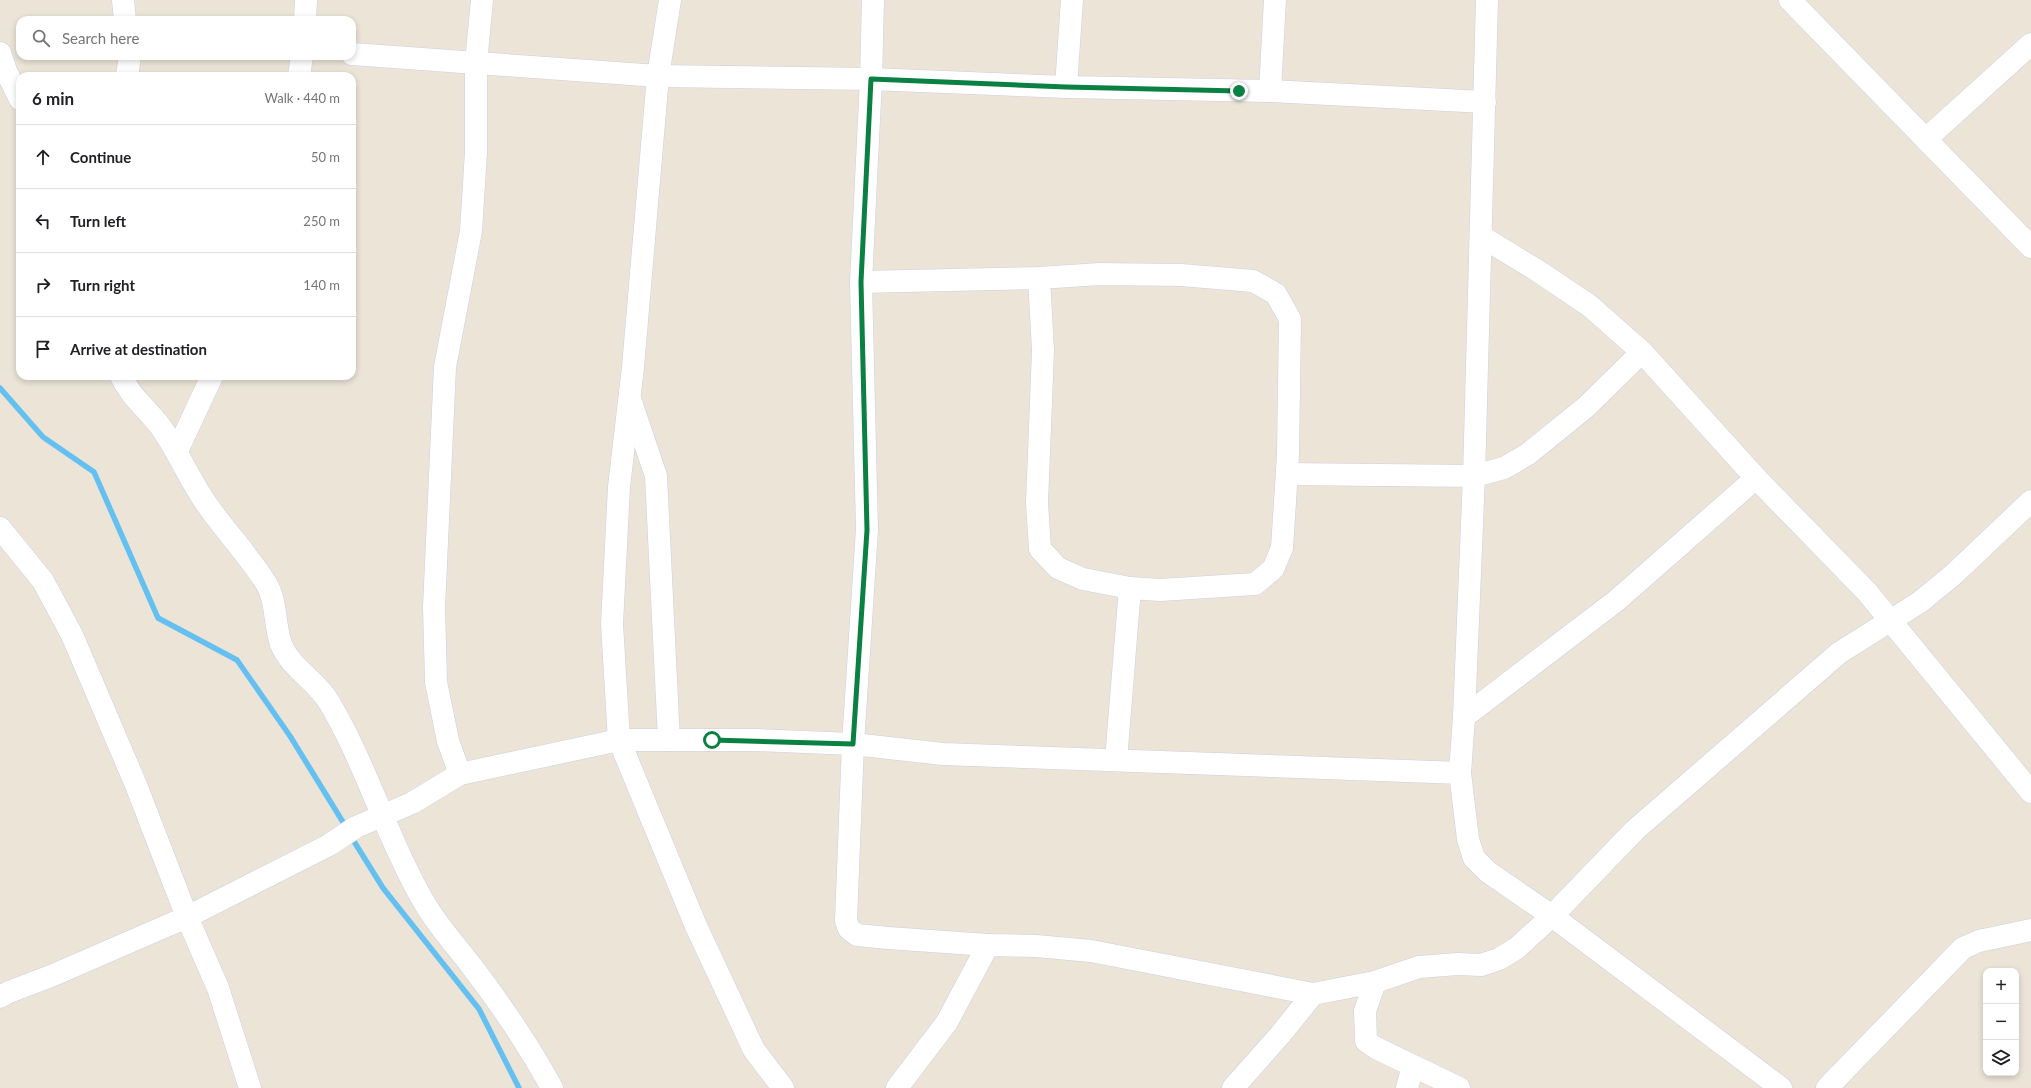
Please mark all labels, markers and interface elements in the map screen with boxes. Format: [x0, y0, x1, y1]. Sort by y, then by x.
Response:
search box [16, 16, 356, 60]
icon: search [30, 27, 52, 49]
text: Search here [62, 29, 139, 47]
route end [1230, 82, 1248, 100]
text: 6 min [32, 88, 74, 109]
text: Walk · 440 m [264, 90, 340, 106]
icon: ahead [32, 146, 54, 168]
text: Continue [70, 148, 131, 166]
text: 50 m [311, 149, 340, 165]
icon: left [32, 210, 54, 232]
text: Turn left [70, 212, 126, 230]
text: 250 m [303, 213, 340, 229]
icon: right [32, 274, 54, 296]
text: Turn right [70, 276, 135, 294]
text: 140 m [303, 277, 340, 293]
icon: arrive [32, 338, 54, 360]
text: Arrive at destination [70, 340, 207, 358]
route start [703, 731, 721, 749]
map controls [1983, 968, 2019, 1076]
button: + [1983, 968, 2019, 1004]
button: − [1983, 1004, 2019, 1040]
button: layers [1983, 1040, 2019, 1076]

